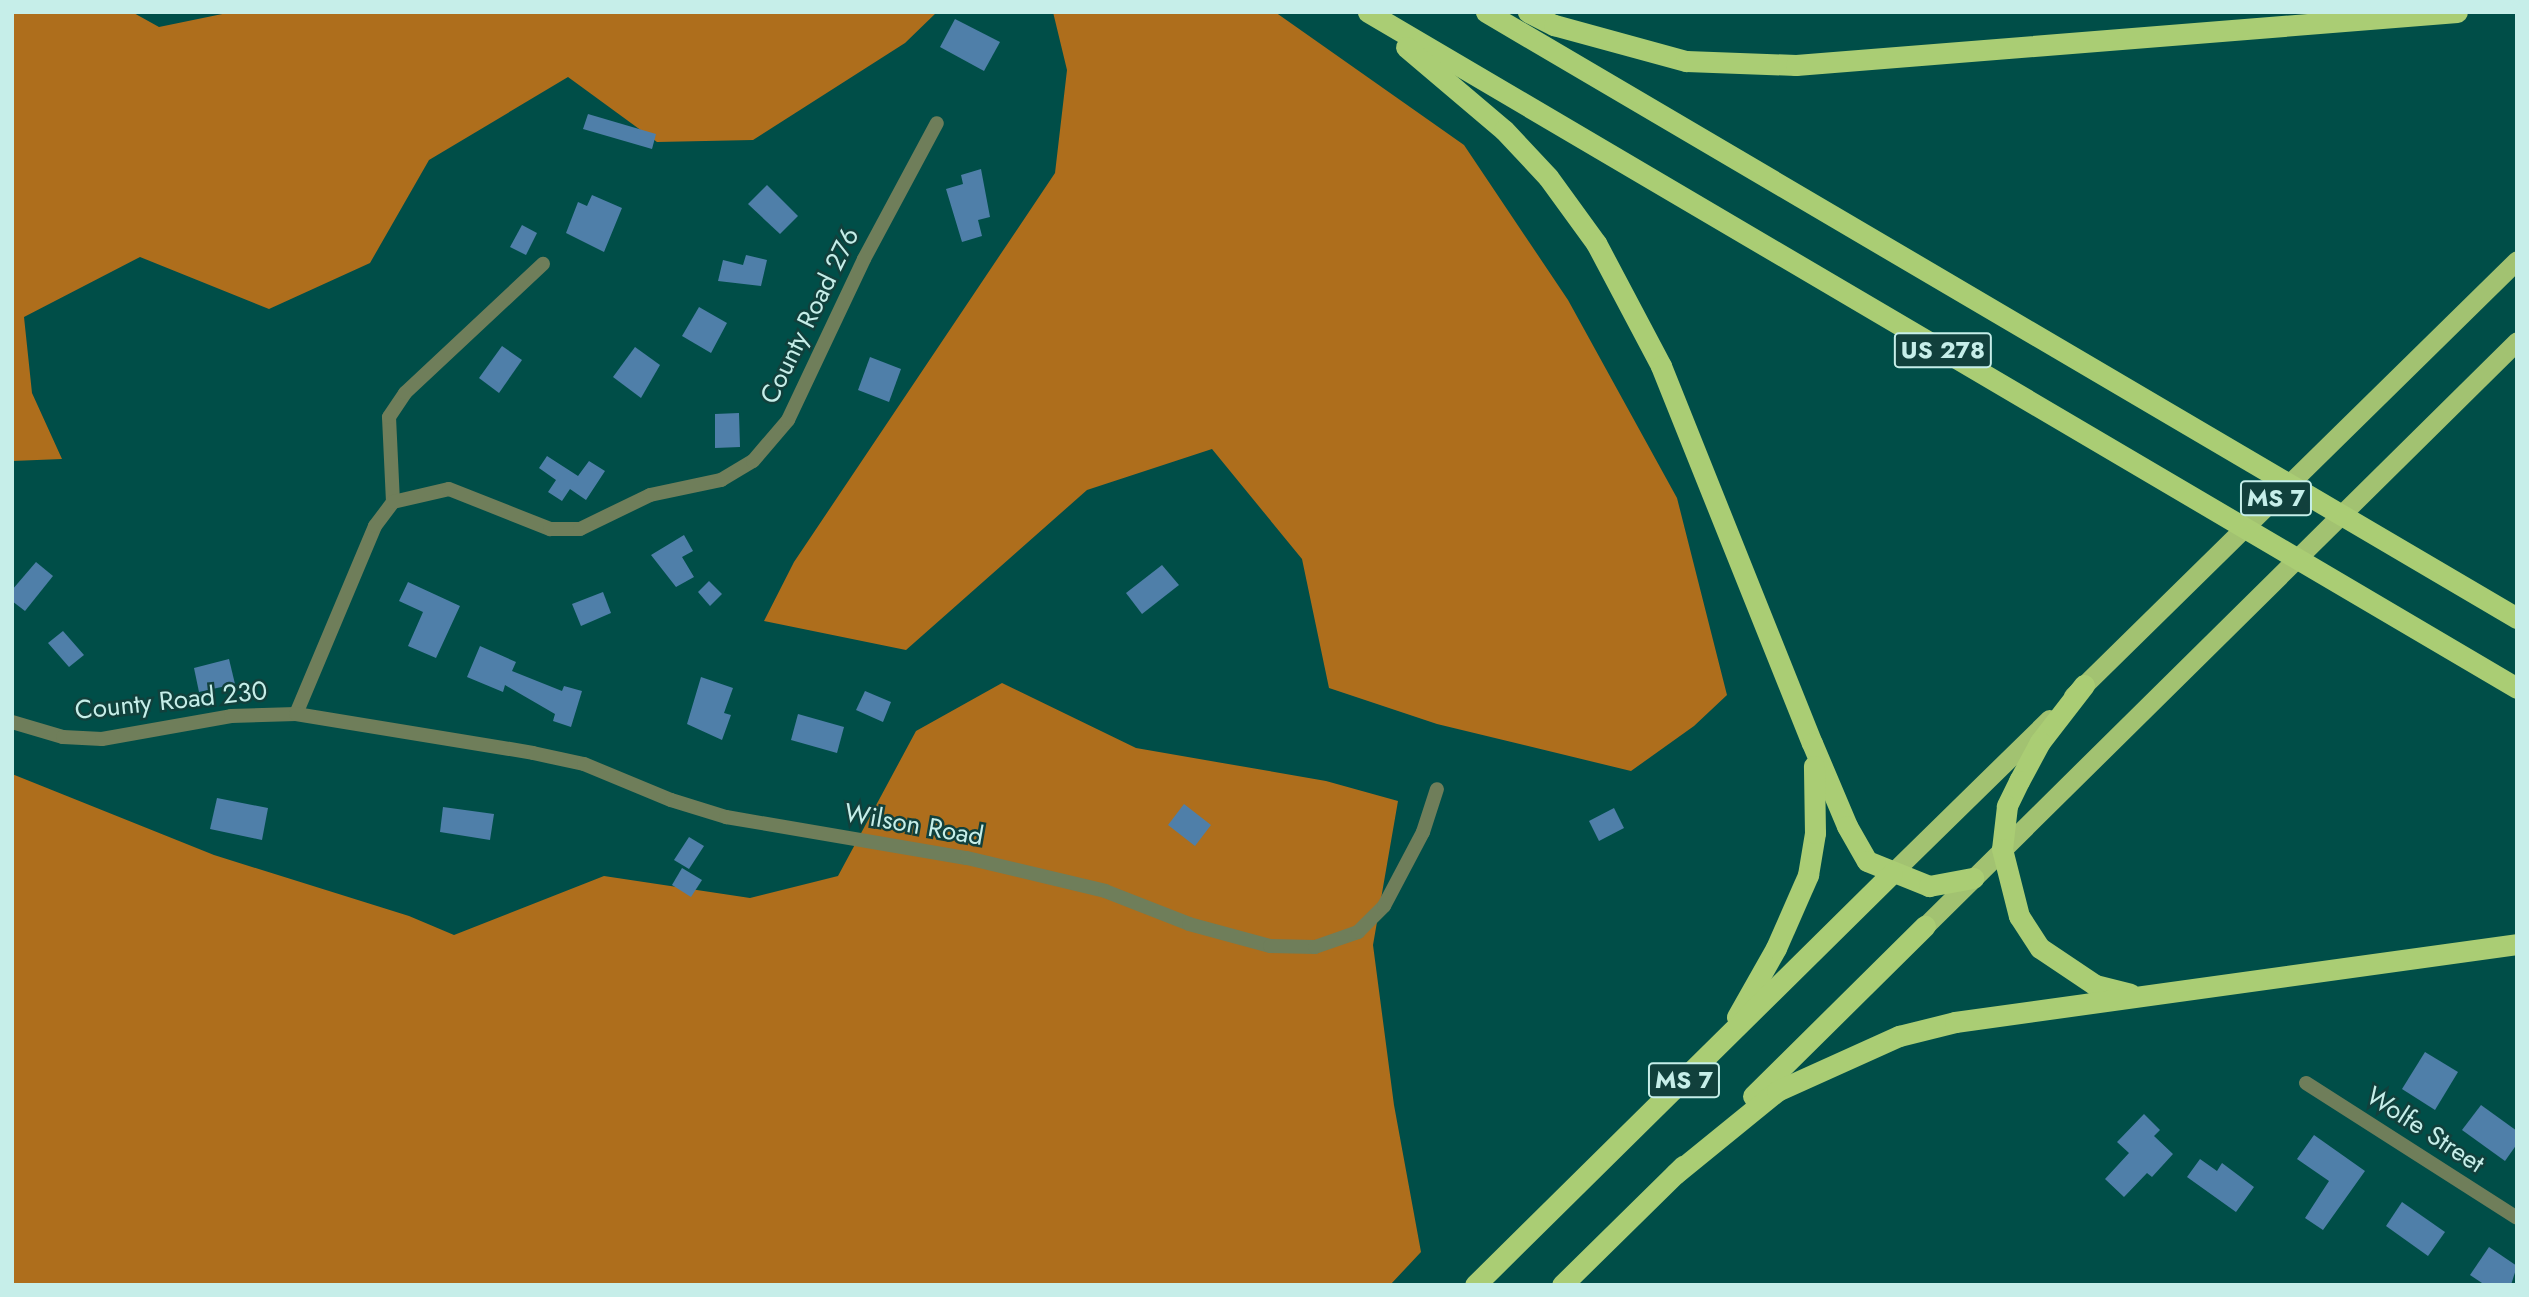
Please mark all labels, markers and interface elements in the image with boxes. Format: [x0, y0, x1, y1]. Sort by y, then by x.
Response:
street label: County Road 276 [754, 223, 866, 409]
road number: US 278 [1892, 330, 1994, 370]
road number: MS 7 [2239, 477, 2313, 518]
street label: County Road 230 [73, 675, 269, 727]
street label: Wilson Road [842, 797, 986, 853]
road number: MS 7 [1647, 1060, 1721, 1100]
street label: Wolfe Street [2360, 1080, 2490, 1180]

